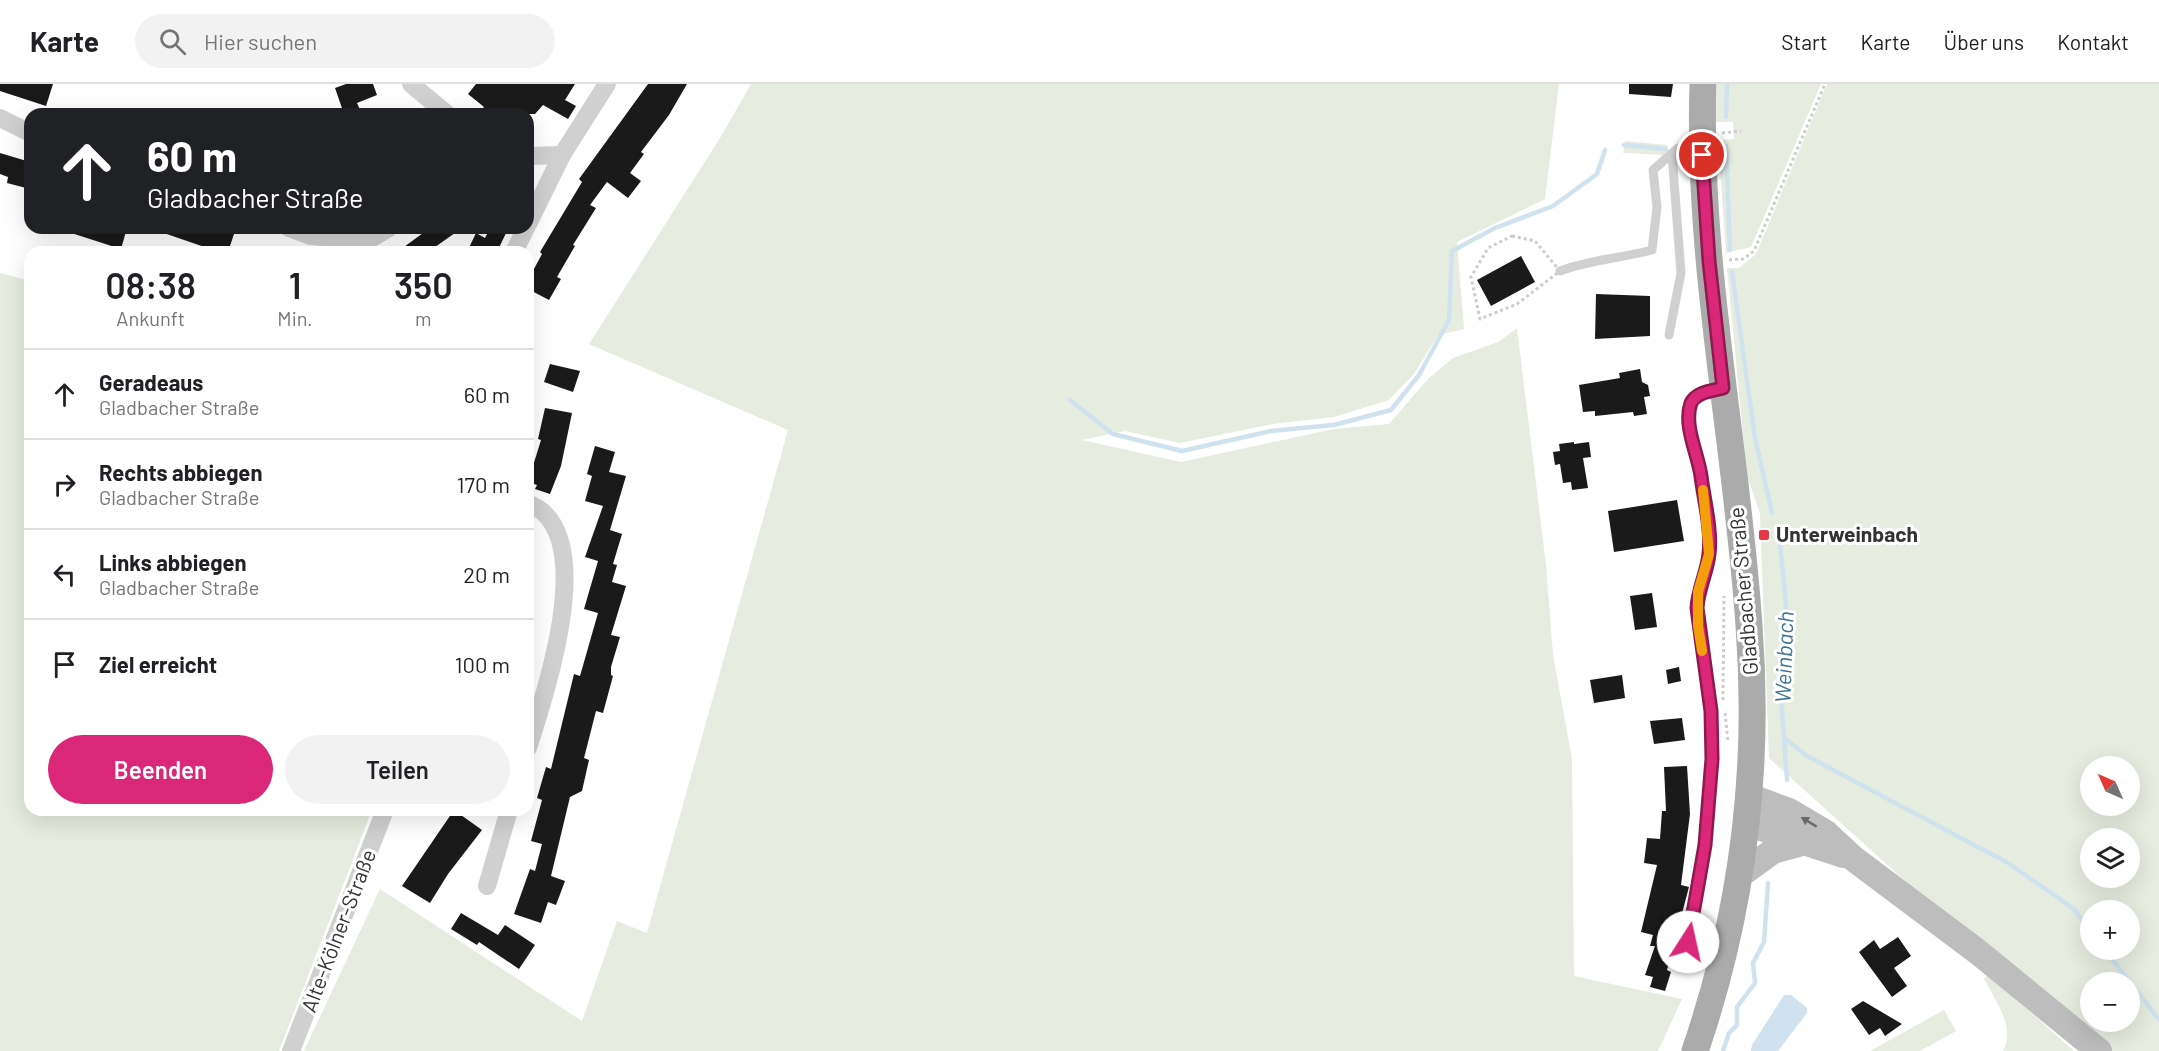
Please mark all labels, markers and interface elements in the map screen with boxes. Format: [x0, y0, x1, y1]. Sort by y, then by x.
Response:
search box [135, 14, 555, 68]
text: Karte [30, 24, 99, 58]
icon: search [156, 25, 189, 58]
text: Hier suchen [204, 28, 317, 54]
text: Start [1781, 29, 1828, 54]
text: Karte [1861, 29, 1911, 54]
text: Über uns [1944, 29, 2024, 54]
text: Kontakt [2057, 29, 2129, 54]
pin [1676, 129, 1727, 180]
text: 60 m [147, 130, 237, 180]
icon: ahead [48, 132, 126, 210]
icon: arrive [1685, 138, 1718, 171]
text: Gladbacher Straße [147, 181, 363, 213]
text: 08:38 [105, 263, 196, 306]
text: 1 [289, 263, 301, 306]
text: 350 [394, 263, 453, 306]
text: Ankunft [116, 306, 185, 330]
text: Min. [277, 306, 313, 330]
text: m [415, 306, 432, 330]
text: Geradeaus [99, 369, 203, 395]
icon: ahead [48, 378, 81, 411]
text: 60 m [464, 381, 510, 407]
text: Gladbacher Straße [99, 395, 259, 419]
text: Rechts abbiegen [99, 459, 262, 485]
icon: right [48, 468, 81, 501]
text: 170 m [457, 471, 510, 497]
text: Gladbacher Straße [99, 485, 259, 509]
street label: Gladbacher Straße [1723, 506, 1762, 676]
place label: Unterweinbach [1776, 521, 1918, 546]
marker: Unterweinbach [1757, 528, 1771, 542]
text: Links abbiegen [99, 549, 247, 575]
icon: left [48, 558, 81, 591]
text: 20 m [463, 561, 510, 587]
text: Gladbacher Straße [99, 575, 259, 599]
water label: Weinbach [1768, 611, 1798, 703]
icon: arrive [48, 648, 81, 681]
text: Ziel erreicht [99, 651, 217, 677]
text: 100 m [455, 651, 510, 677]
button: Beenden [48, 735, 273, 804]
button: Teilen [285, 735, 510, 804]
north arrow [2080, 756, 2140, 816]
map controls [2080, 756, 2140, 1032]
one-way arrow [1800, 817, 1817, 827]
button: layers [2080, 828, 2140, 888]
street label: Alte-Kölner-Straße [295, 846, 380, 1015]
button: + [2080, 900, 2140, 960]
position arrow [1656, 910, 1720, 974]
button: − [2080, 972, 2140, 1032]

